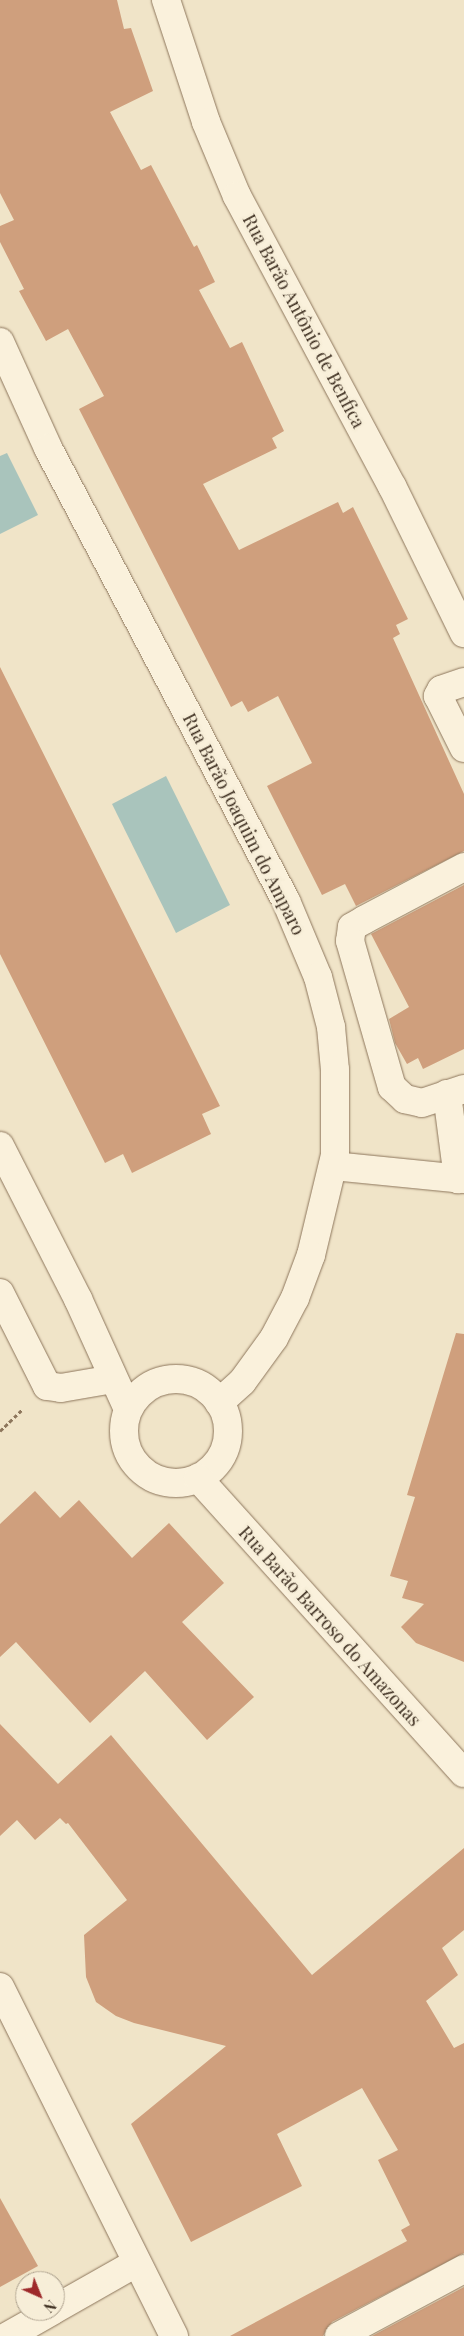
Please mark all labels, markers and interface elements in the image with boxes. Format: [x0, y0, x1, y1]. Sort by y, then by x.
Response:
street label: Rua Barão Antônio de Benfica [238, 210, 370, 432]
street label: Rua Barão Joaquim do Amparo [178, 709, 310, 939]
street label: Rua Barão Barroso do Amazonas [234, 1521, 426, 1731]
north arrow [15, 2271, 65, 2321]
text: N [40, 2296, 60, 2317]

